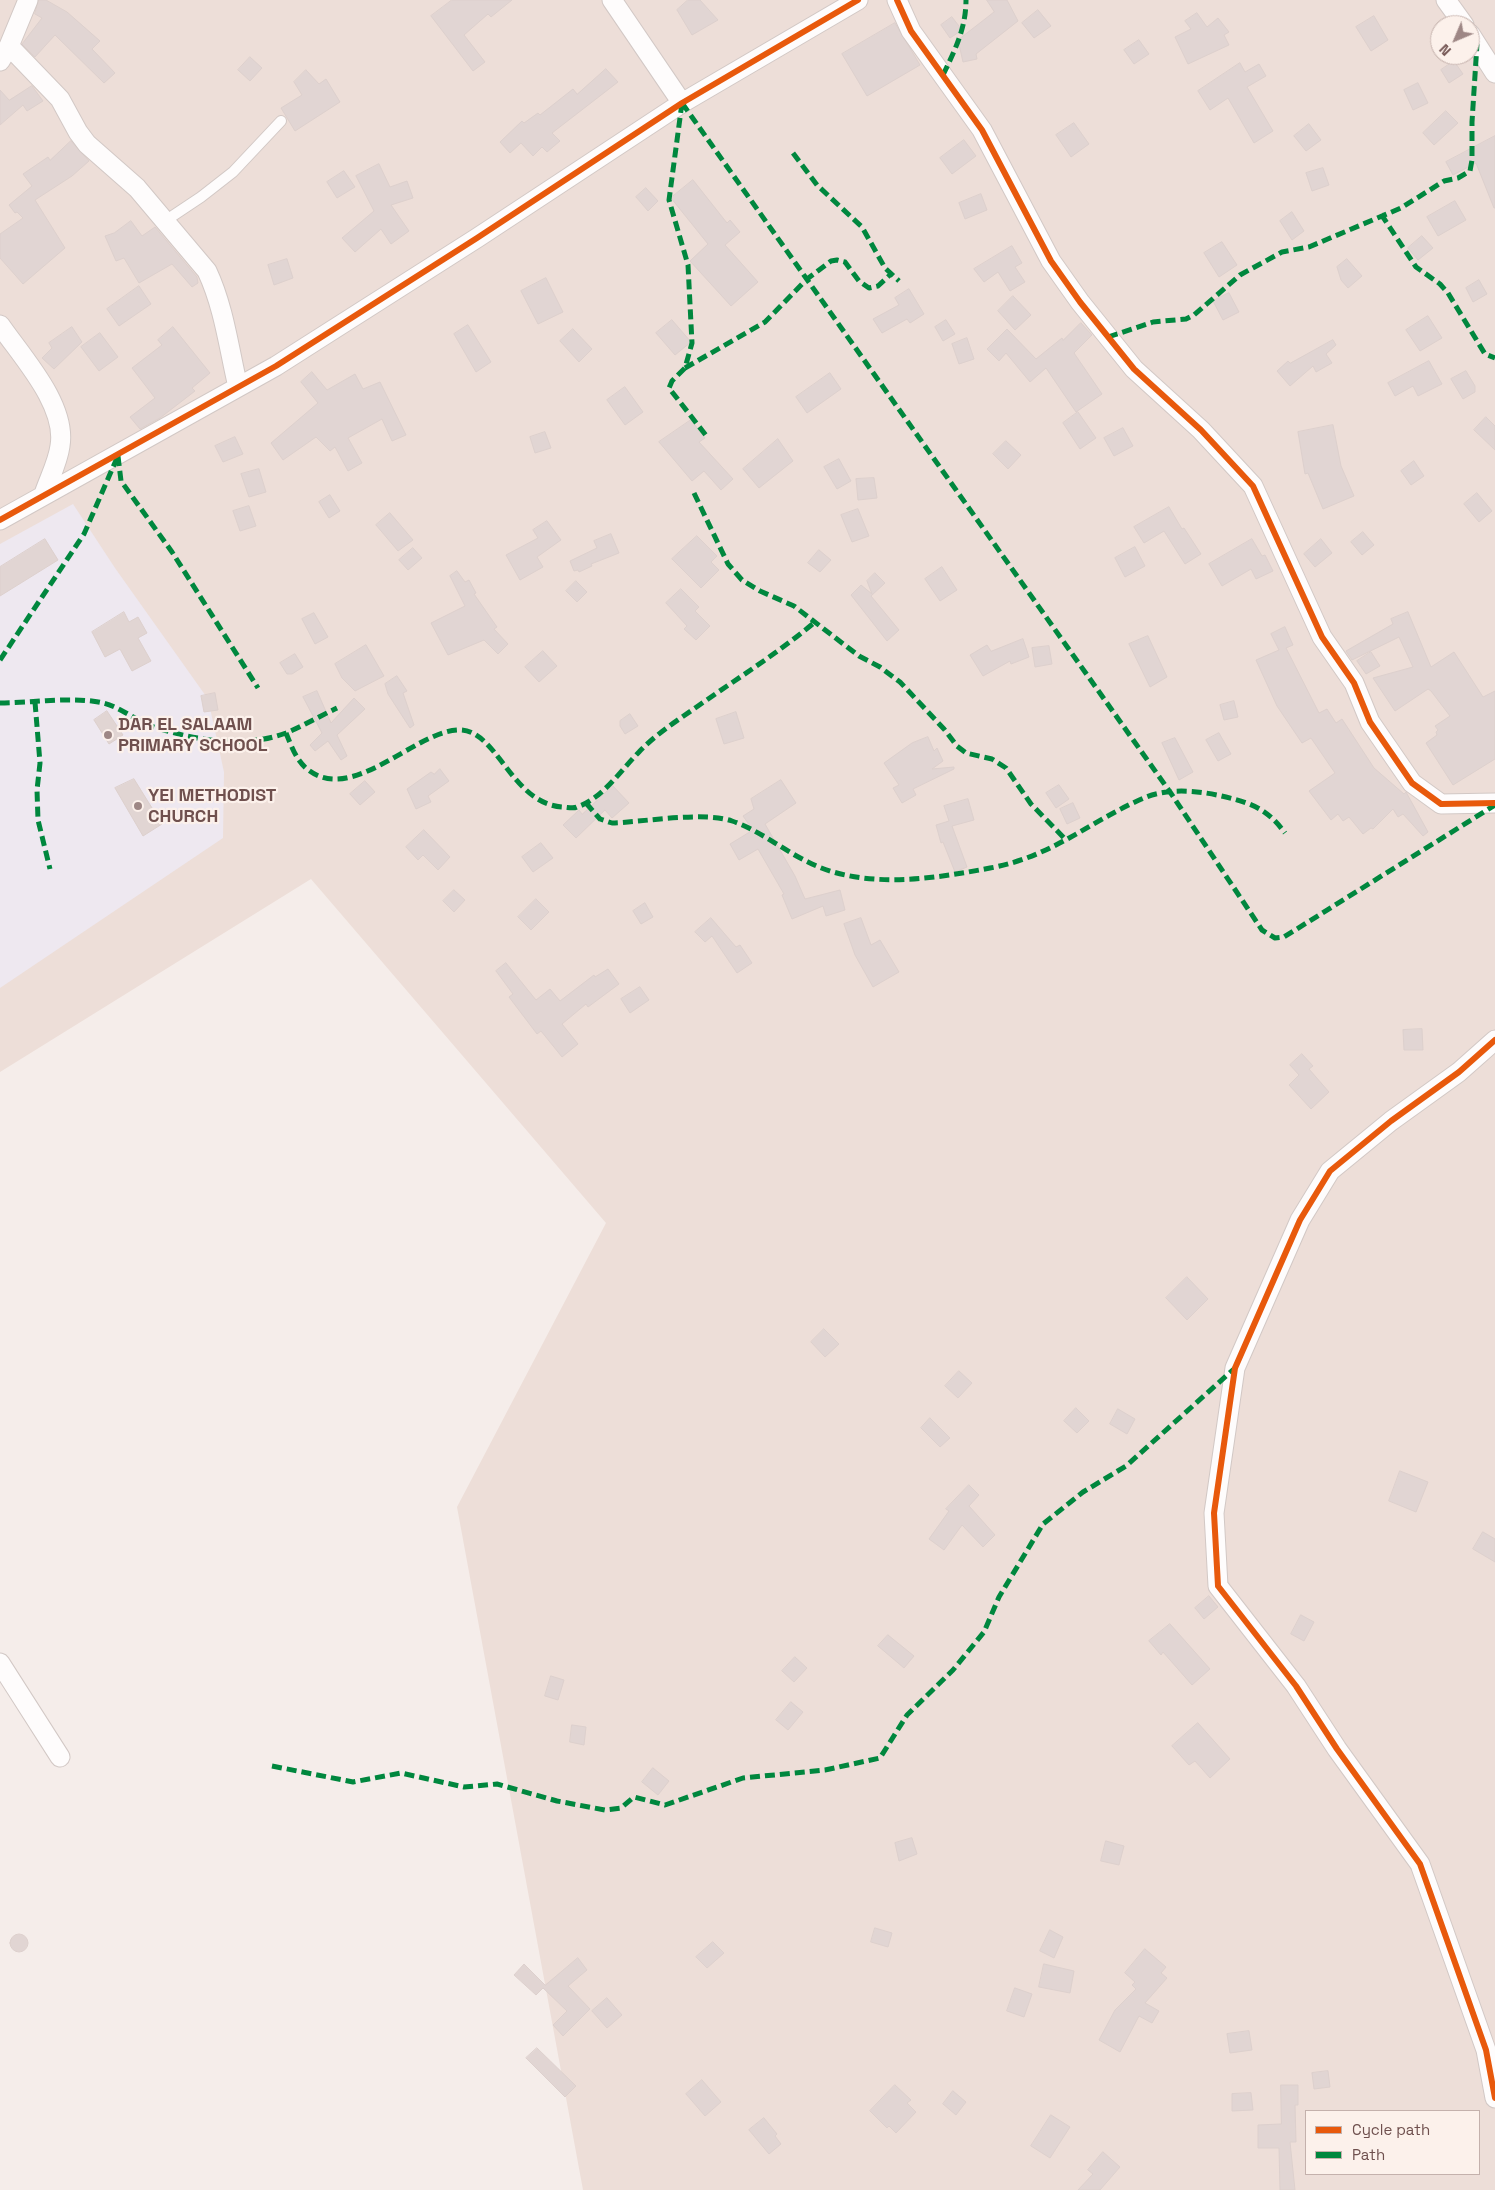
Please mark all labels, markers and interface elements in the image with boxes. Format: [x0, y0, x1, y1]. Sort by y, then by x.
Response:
north arrow [1430, 15, 1480, 65]
text: N [1435, 40, 1455, 60]
place label: DAR EL SALAAM PRIMARY SCHOOL [118, 714, 268, 756]
marker: DAR EL SALAAM PRIMARY SCHOOL [102, 729, 114, 741]
place label: YEI METHODIST CHURCH [148, 785, 276, 828]
marker: YEI METHODIST CHURCH [132, 800, 144, 812]
legend [1305, 2110, 1480, 2175]
text: Cycle path [1352, 2120, 1430, 2139]
text: Path [1352, 2145, 1385, 2164]

